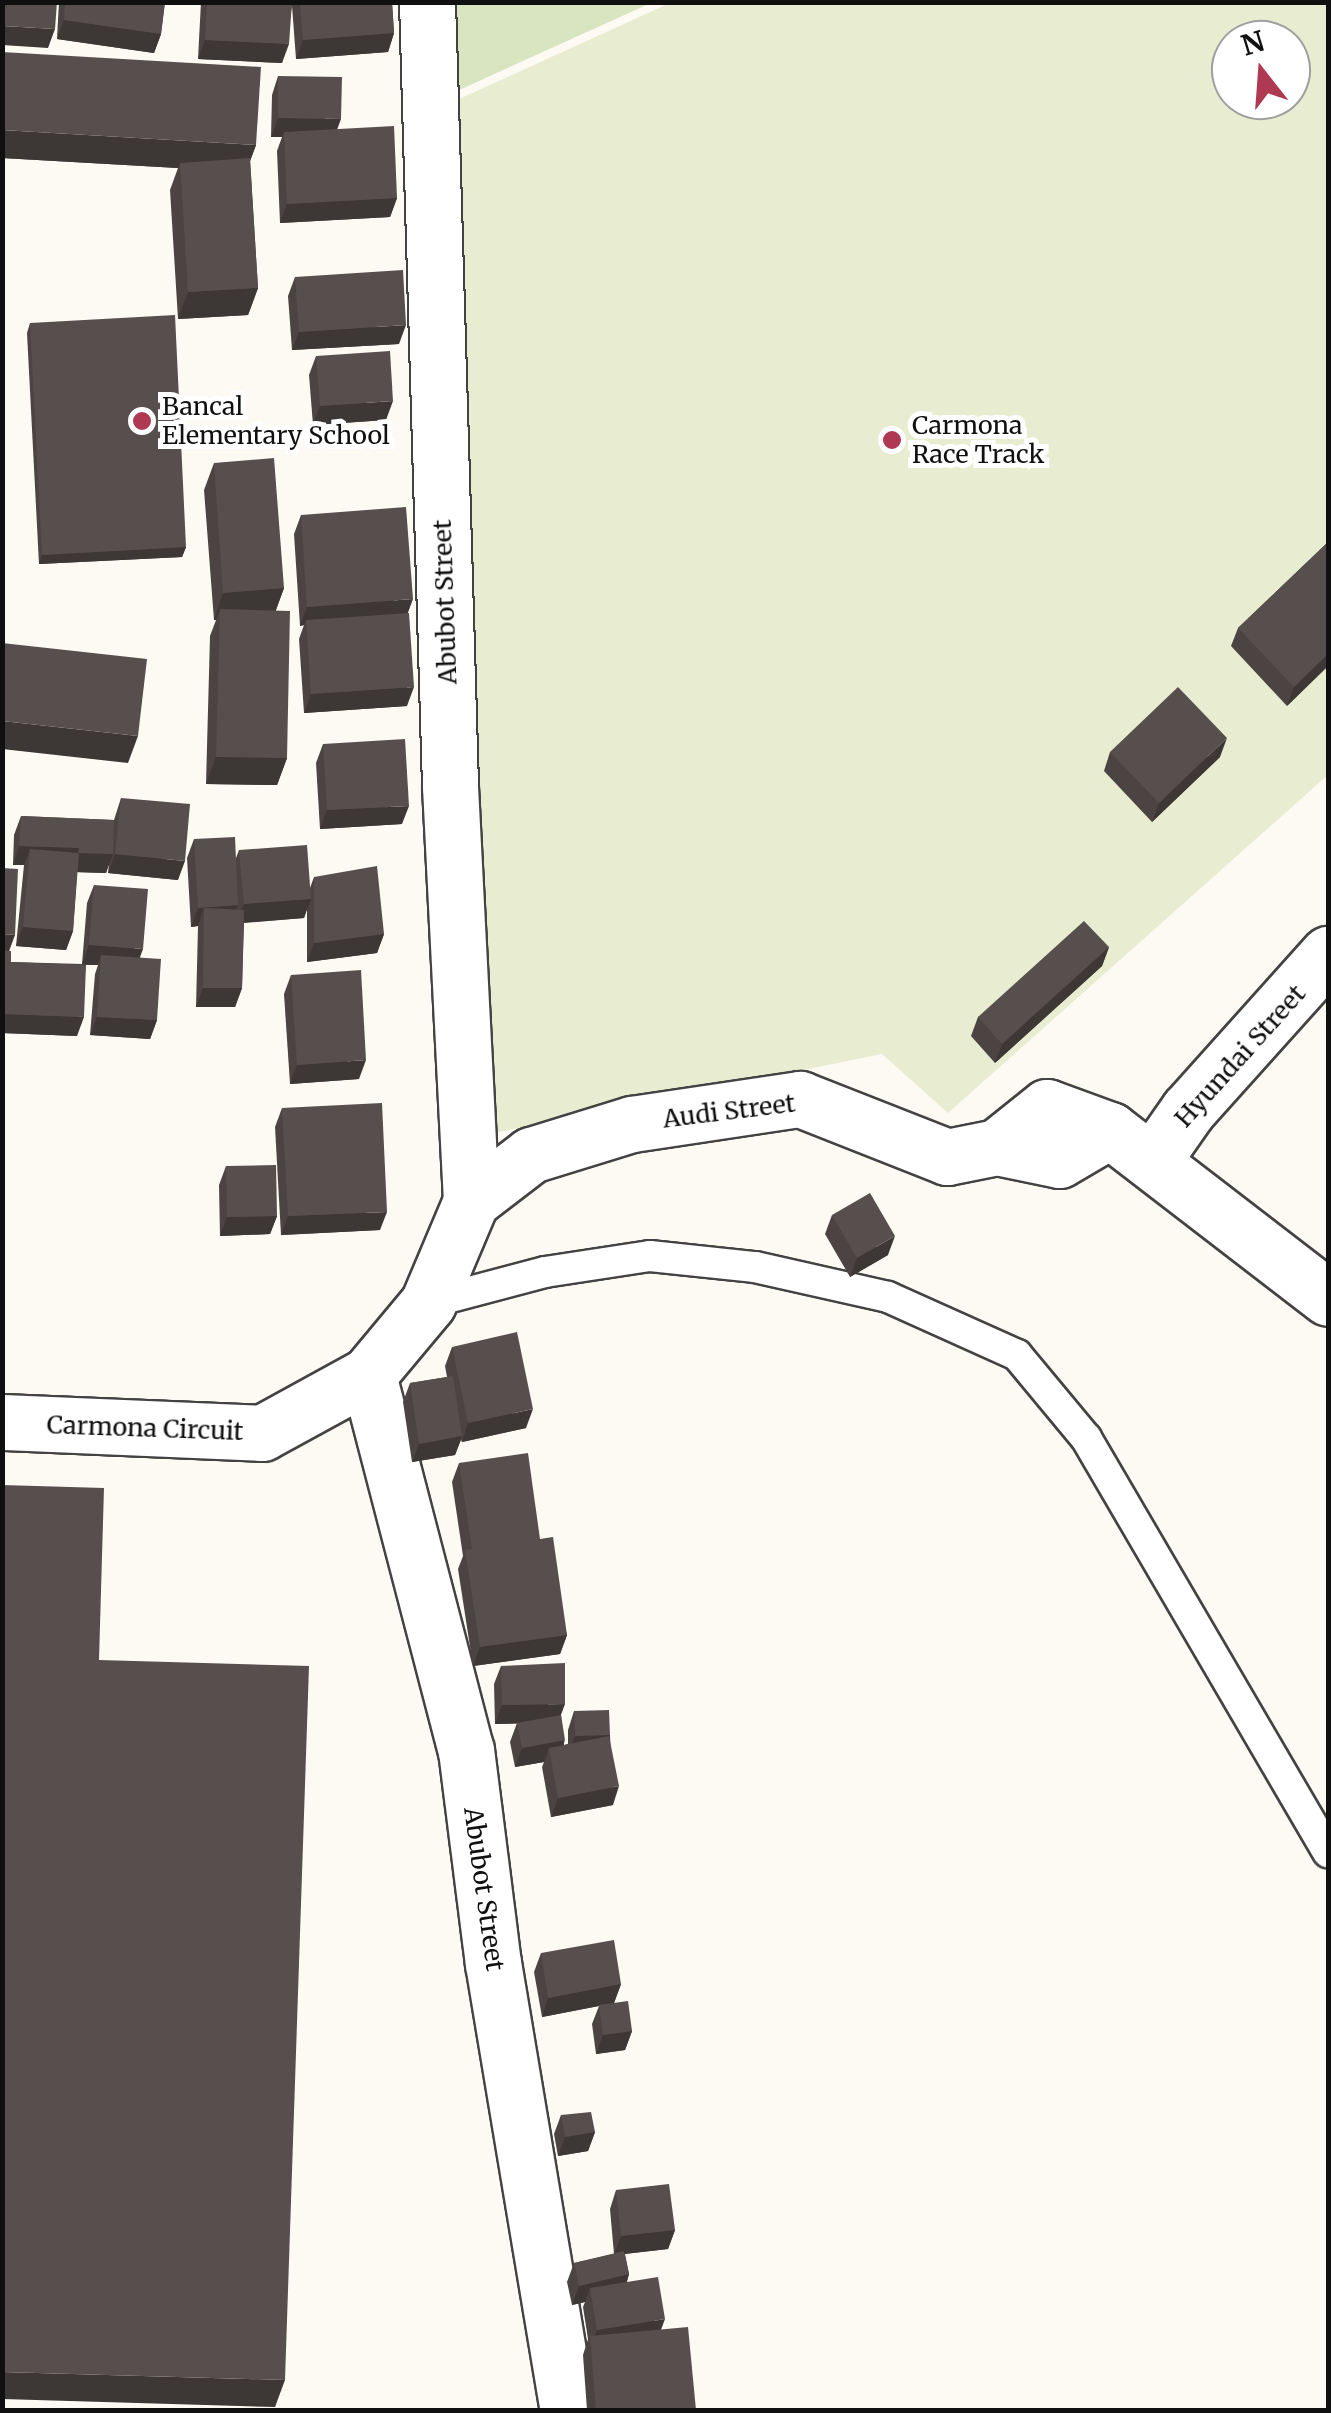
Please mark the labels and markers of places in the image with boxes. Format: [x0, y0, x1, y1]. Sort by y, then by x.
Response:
place label: Bancal Elementary School [162, 392, 390, 451]
marker: Bancal Elementary School [131, 410, 153, 432]
place label: Carmona Race Track [912, 411, 1044, 470]
marker: Carmona Race Track [881, 429, 903, 451]

